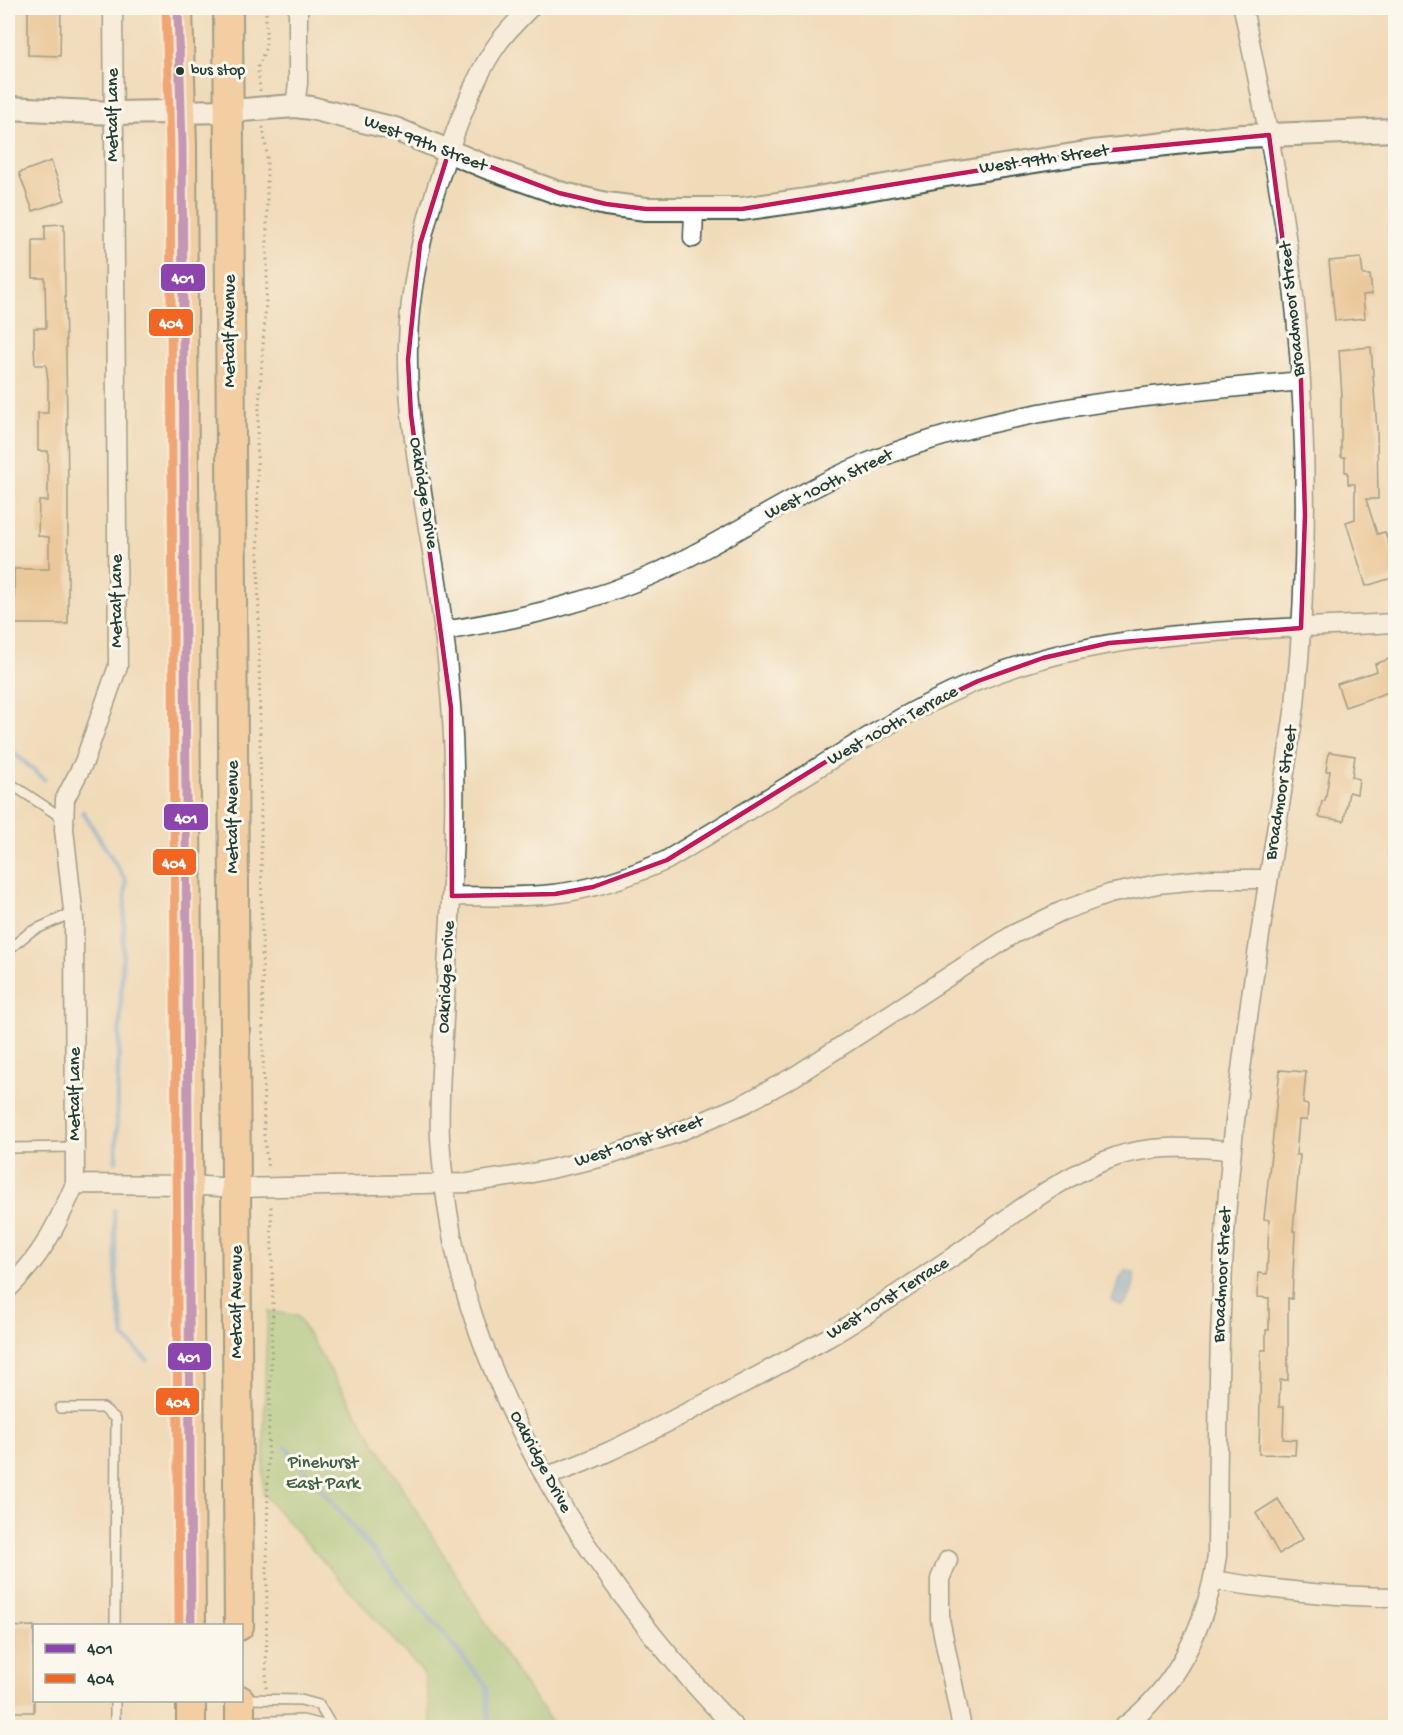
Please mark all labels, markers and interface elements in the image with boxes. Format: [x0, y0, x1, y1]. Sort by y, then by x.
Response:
place label: bus stop [191, 62, 245, 81]
marker: bus stop [174, 65, 186, 77]
street label: Metcalf Lane [103, 68, 124, 162]
street label: West 99th Street [360, 111, 491, 178]
street label: West 99th Street [978, 140, 1112, 179]
street label: Broadmoor Street [1275, 239, 1311, 379]
line badge: 401 [160, 263, 206, 292]
text: 401 [170, 271, 195, 290]
street label: Metcalf Avenue [220, 274, 241, 388]
line badge: 404 [148, 308, 194, 337]
text: 404 [158, 316, 184, 335]
street label: Oakridge Drive [404, 436, 442, 551]
street label: West 100th Street [762, 444, 898, 525]
street label: Metcalf Lane [107, 554, 128, 648]
street label: West 100th Terrace [824, 681, 963, 771]
street label: Broadmoor Street [1261, 723, 1303, 863]
street label: Metcalf Avenue [223, 760, 244, 874]
line badge: 401 [163, 803, 209, 831]
text: 401 [173, 811, 198, 830]
line badge: 404 [152, 848, 197, 876]
text: 404 [161, 856, 187, 875]
street label: Oakridge Drive [434, 919, 460, 1034]
street label: Metcalf Lane [65, 1047, 86, 1141]
street label: West 101st Street [572, 1111, 707, 1173]
street label: Broadmoor Street [1209, 1205, 1237, 1344]
street label: Metcalf Avenue [227, 1245, 248, 1359]
street label: West 101st Terrace [823, 1253, 954, 1345]
line badge: 401 [167, 1342, 212, 1371]
text: 401 [176, 1350, 201, 1369]
line badge: 404 [155, 1387, 200, 1416]
text: 404 [165, 1395, 191, 1414]
street label: Oakridge Drive [504, 1407, 576, 1517]
park label: Pinehurst East Park [286, 1453, 362, 1495]
legend [33, 1624, 243, 1702]
text: 401 [87, 1640, 113, 1661]
text: 404 [87, 1670, 115, 1691]

